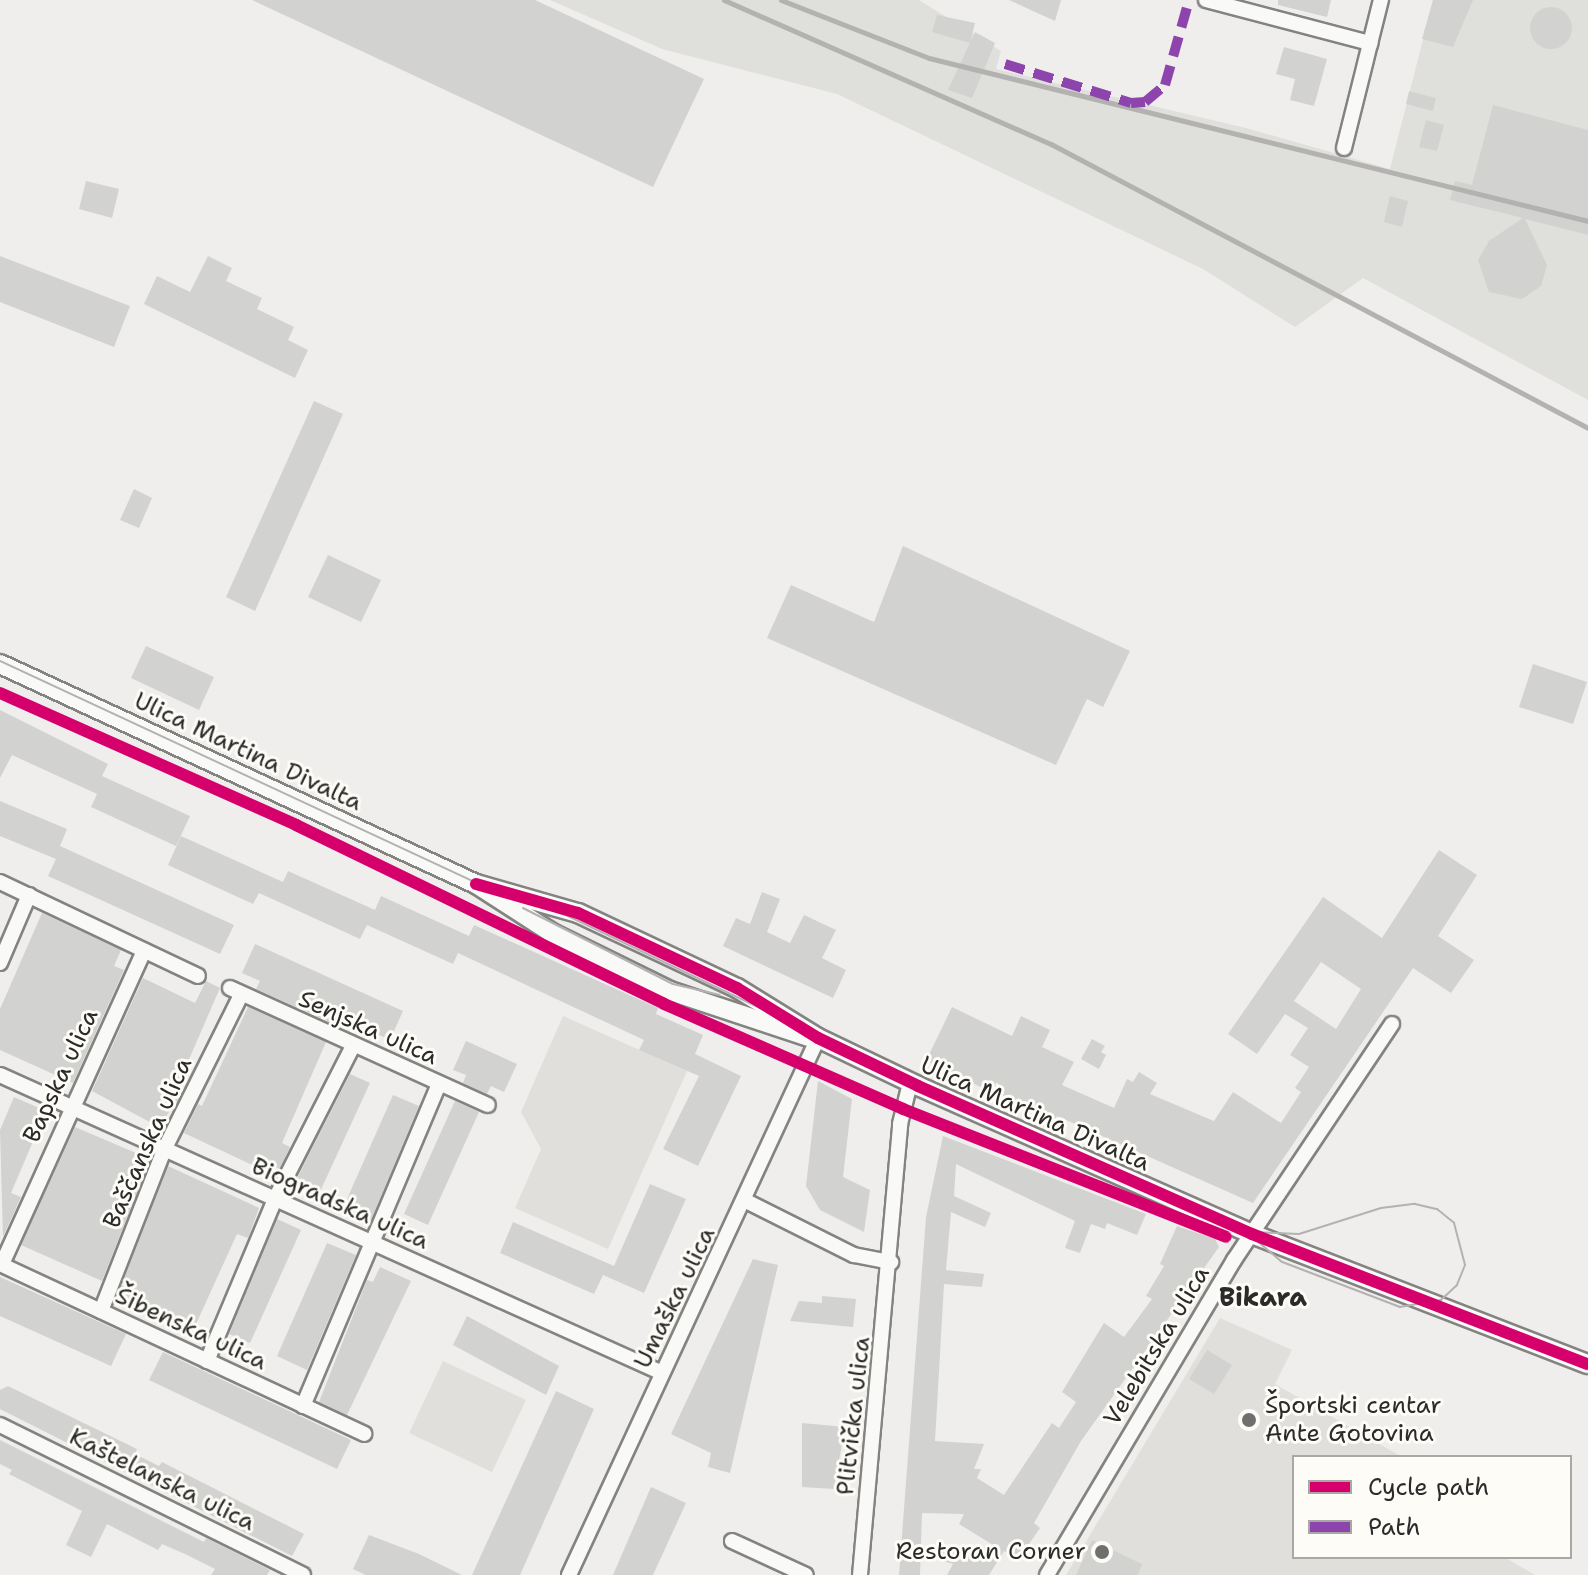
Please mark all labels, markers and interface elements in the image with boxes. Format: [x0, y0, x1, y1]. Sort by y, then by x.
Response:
street label: Ulica Martina Divalta [130, 687, 366, 817]
street label: Senjska ulica [294, 985, 442, 1071]
street label: Bapska ulica [18, 1005, 104, 1147]
street label: Ulica Martina Divalta [916, 1050, 1154, 1178]
street label: Baščanska ulica [98, 1053, 198, 1233]
street label: Biogradska ulica [247, 1152, 433, 1256]
street label: Umaška ulica [628, 1223, 722, 1373]
street label: Velebitska ulica [1098, 1261, 1216, 1431]
street label: Šibenska ulica [111, 1281, 271, 1377]
district label: Bikara [1219, 1281, 1307, 1313]
street label: Plitvička ulica [831, 1335, 877, 1497]
place label: Športski centar Ante Gotovina [1265, 1392, 1442, 1448]
marker: Športski centar Ante Gotovina [1240, 1411, 1258, 1429]
street label: Kaštelanska ulica [64, 1423, 260, 1537]
legend [1292, 1455, 1572, 1559]
text: Cycle path [1368, 1471, 1489, 1503]
text: Path [1368, 1511, 1420, 1543]
place label: Restoran Corner [896, 1538, 1086, 1566]
marker: Restoran Corner [1093, 1543, 1111, 1561]

